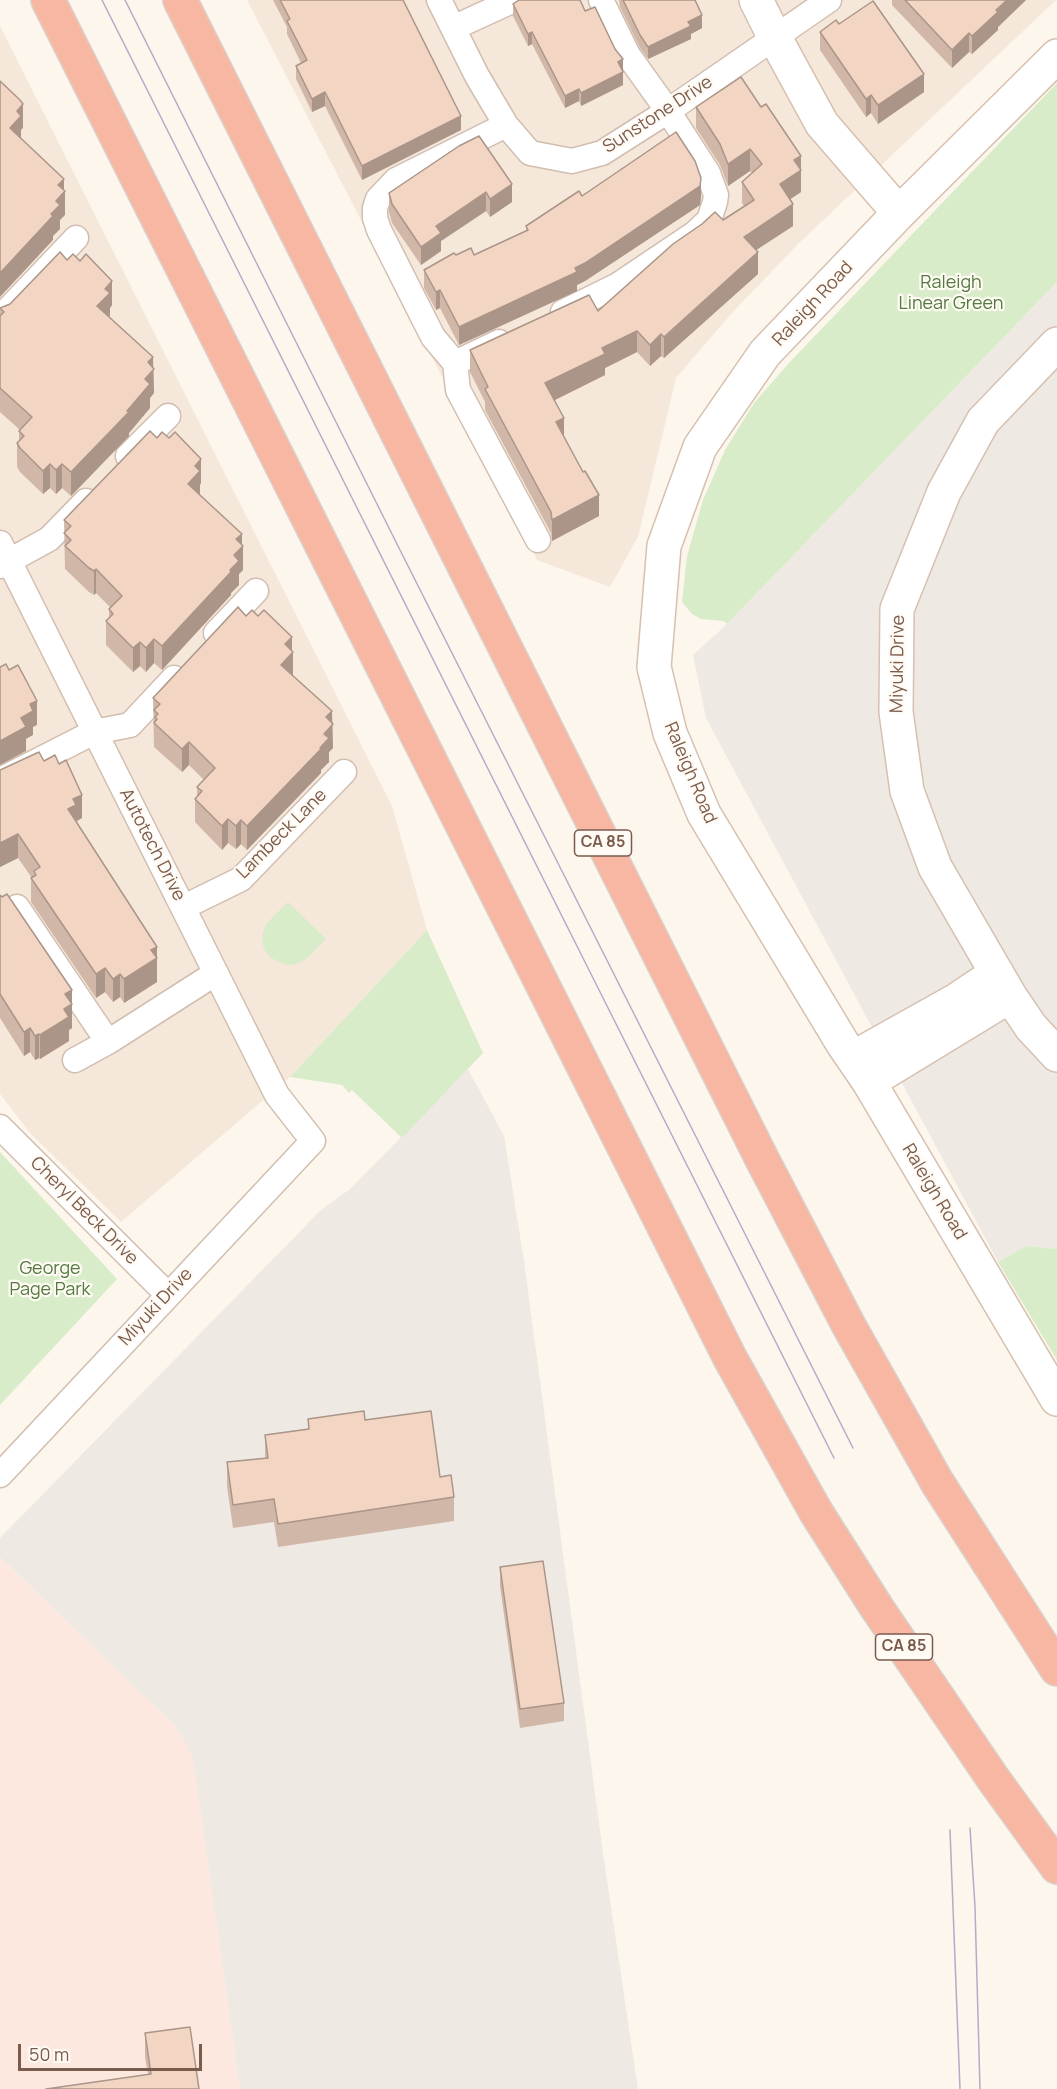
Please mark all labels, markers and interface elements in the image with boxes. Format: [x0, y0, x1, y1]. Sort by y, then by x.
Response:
street label: Sunstone Drive [599, 72, 717, 158]
street label: Raleigh Road [768, 257, 858, 351]
park label: Raleigh Linear Green [899, 272, 1003, 314]
street label: Miyuki Drive [886, 615, 910, 713]
street label: Raleigh Road [659, 719, 721, 827]
street label: Lambeck Lane [232, 784, 332, 884]
street label: Autotech Drive [114, 785, 190, 905]
road number: CA 85 [574, 830, 632, 856]
street label: Raleigh Road [897, 1140, 971, 1244]
street label: Cheryl Beck Drive [25, 1152, 143, 1270]
park label: George Page Park [9, 1258, 91, 1300]
street label: Miyuki Drive [115, 1264, 197, 1350]
road number: CA 85 [876, 1634, 932, 1660]
scale bar [21, 2032, 206, 2070]
text: 50 m [29, 2042, 69, 2066]

